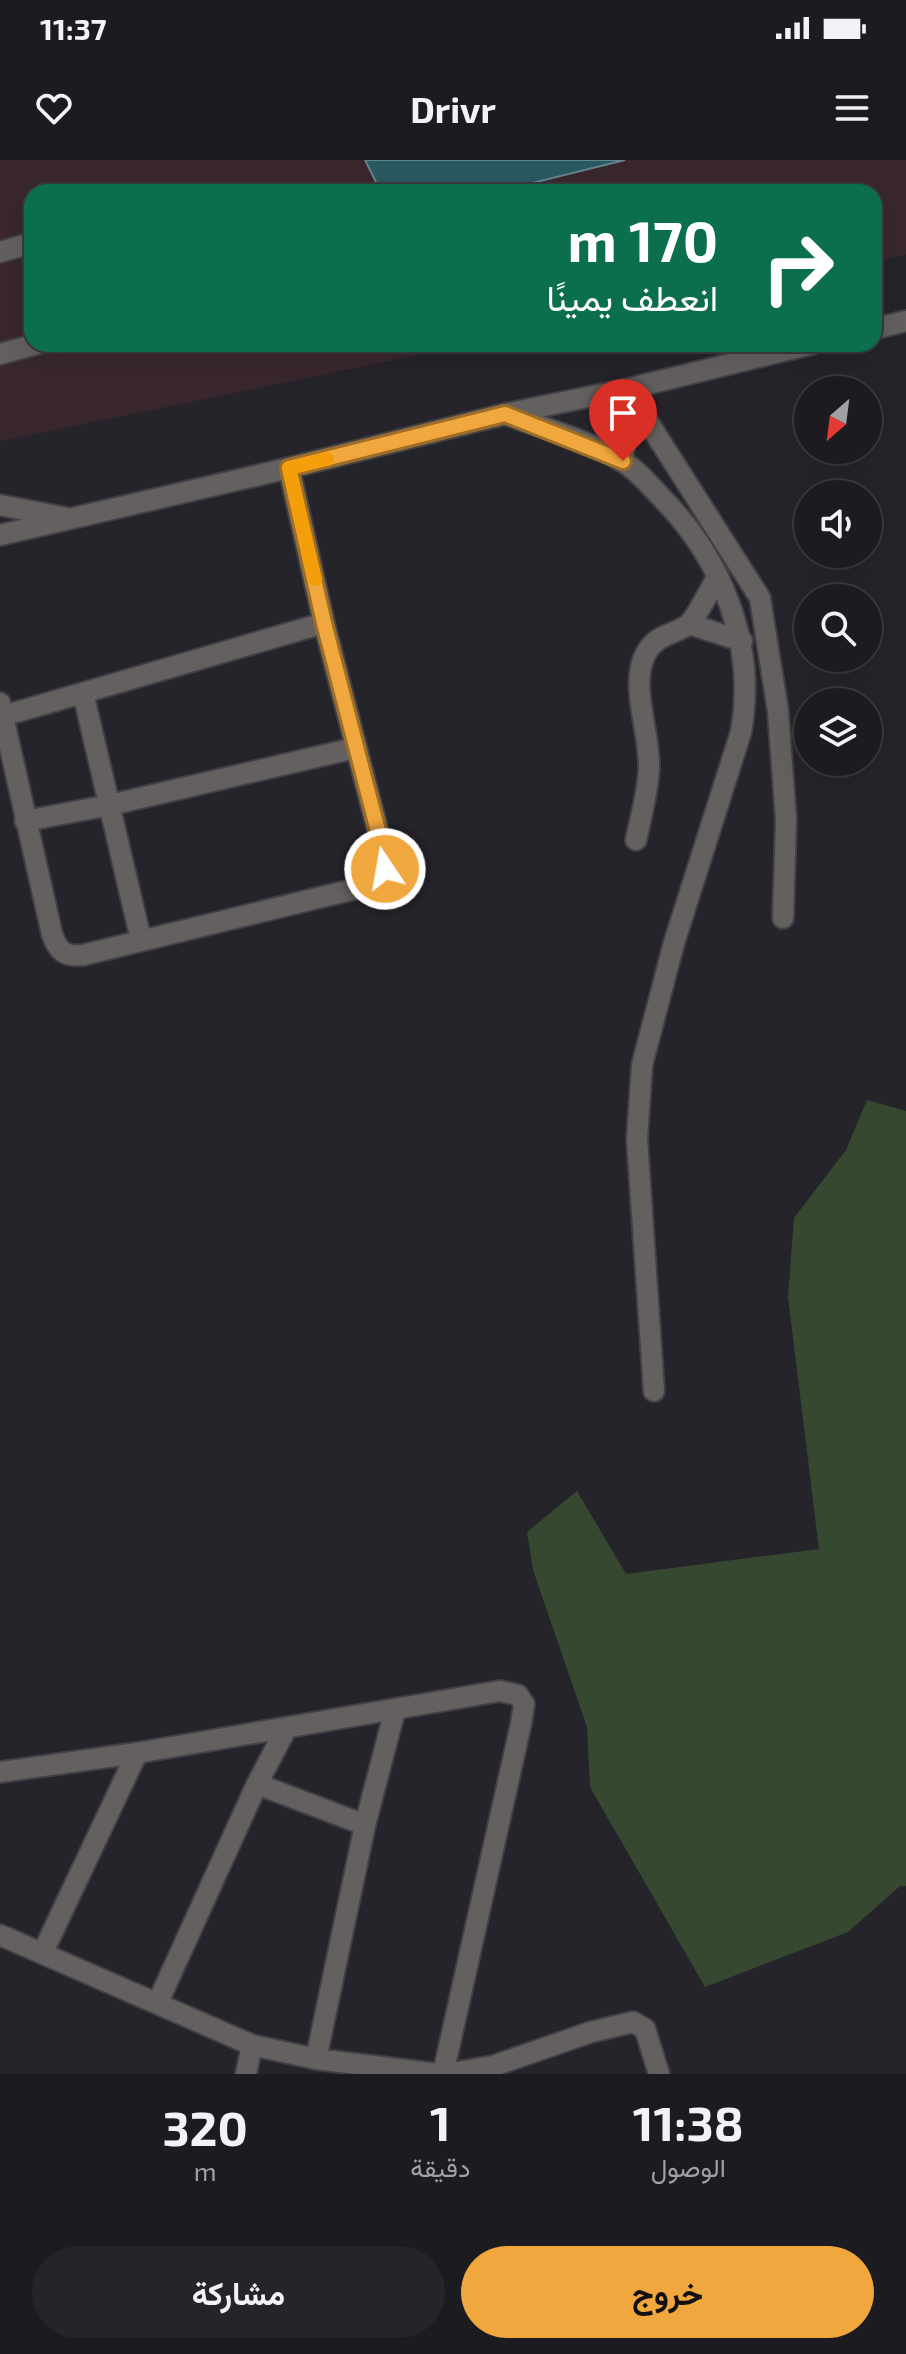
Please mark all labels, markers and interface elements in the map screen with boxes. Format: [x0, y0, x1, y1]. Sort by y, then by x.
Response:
text: 11:37 [40, 10, 106, 46]
icon: heart [32, 86, 76, 130]
icon: menu [830, 86, 874, 130]
text: Drivr [410, 87, 496, 130]
text: 170 m [567, 206, 718, 273]
icon: right [746, 216, 850, 320]
text: انعطف يمينًا [547, 275, 718, 318]
north arrow [794, 376, 882, 464]
map controls [794, 376, 882, 776]
pin [589, 379, 657, 461]
icon: arrive [601, 391, 645, 435]
button: sound [794, 480, 882, 568]
button: search [794, 584, 882, 672]
button: layers [794, 688, 882, 776]
position arrow [343, 827, 427, 911]
text: 1 [430, 2093, 451, 2151]
text: 11:38 [633, 2093, 744, 2151]
text: 320 [162, 2098, 248, 2156]
text: دقيقة [410, 2151, 470, 2182]
text: الوصول [651, 2151, 726, 2182]
text: m [194, 2155, 216, 2186]
button: مشاركة [32, 2246, 445, 2338]
button: خروج [461, 2246, 874, 2338]

